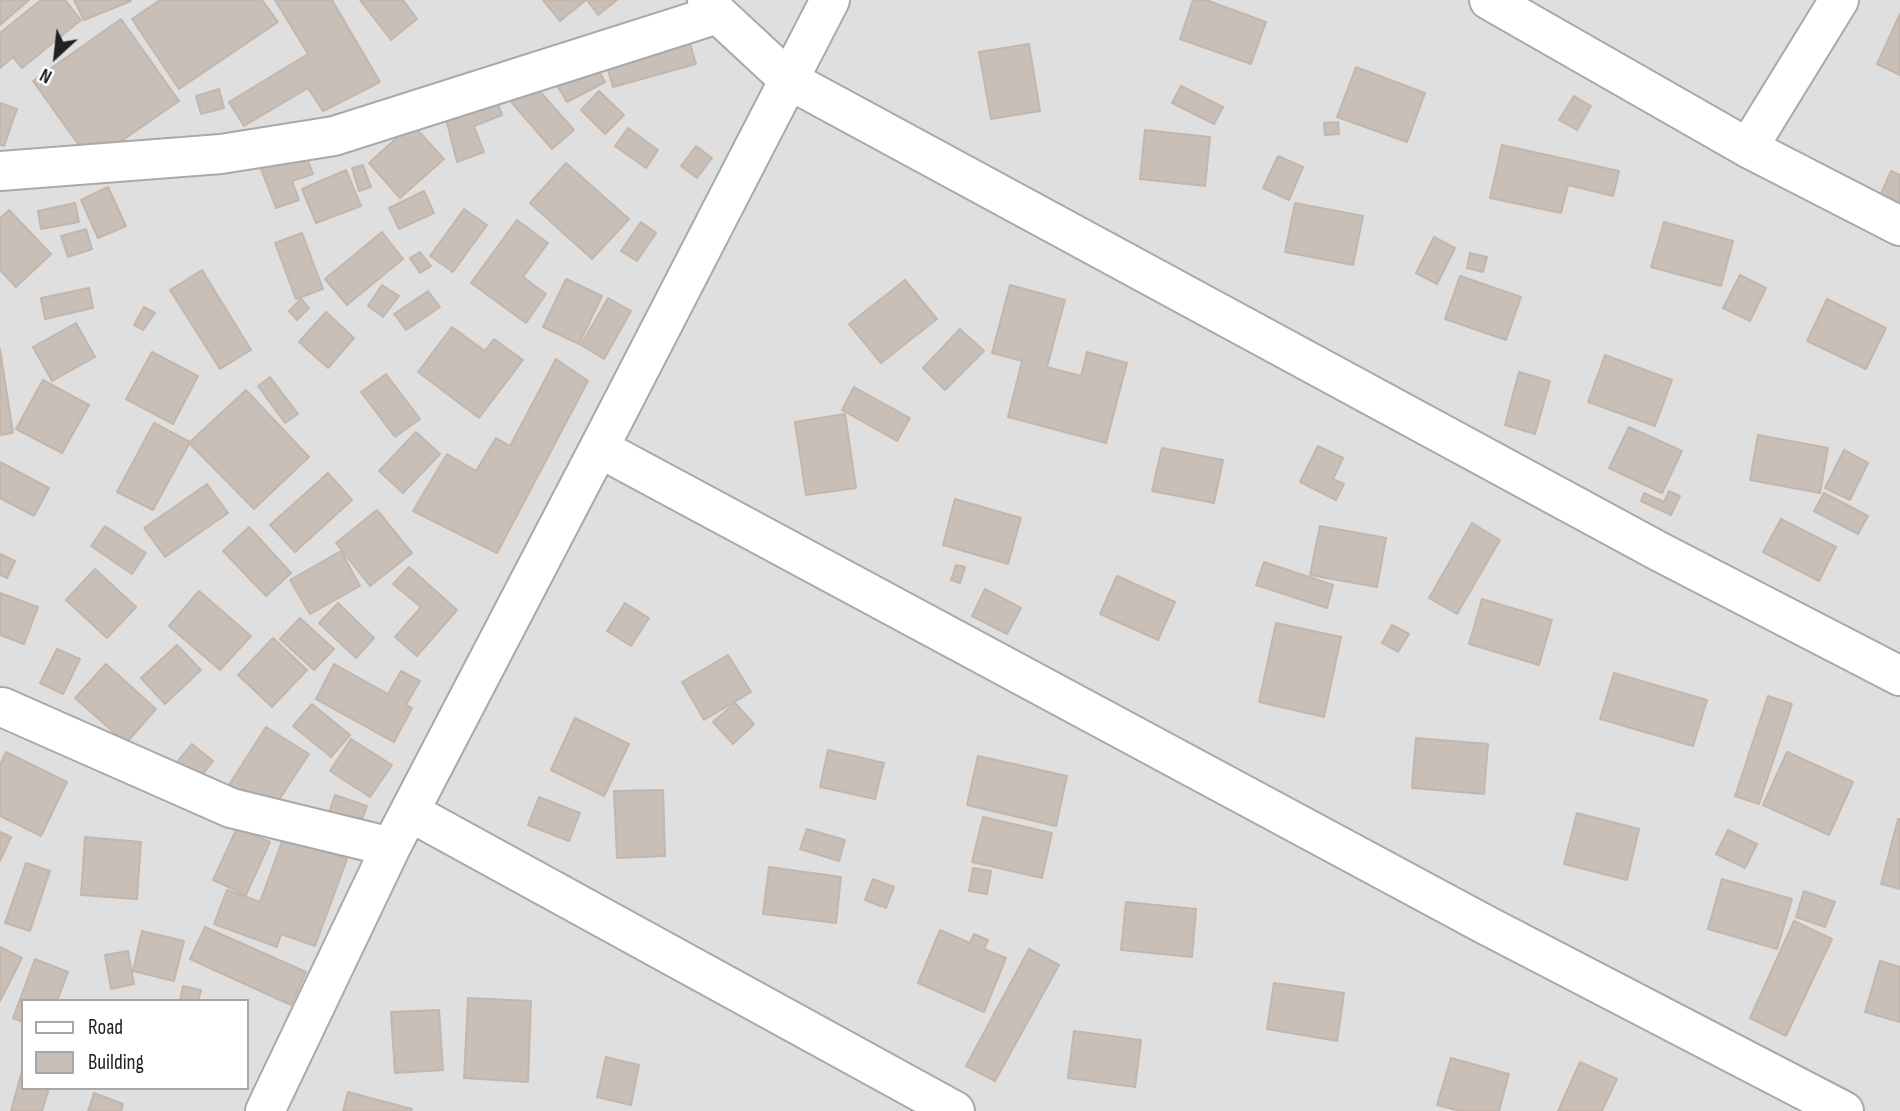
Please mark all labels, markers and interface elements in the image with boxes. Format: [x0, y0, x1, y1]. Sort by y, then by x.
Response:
north arrow [21, 21, 91, 91]
text: N [36, 63, 56, 88]
legend [21, 999, 248, 1090]
text: Road [88, 1015, 123, 1040]
text: Building [88, 1050, 144, 1075]

